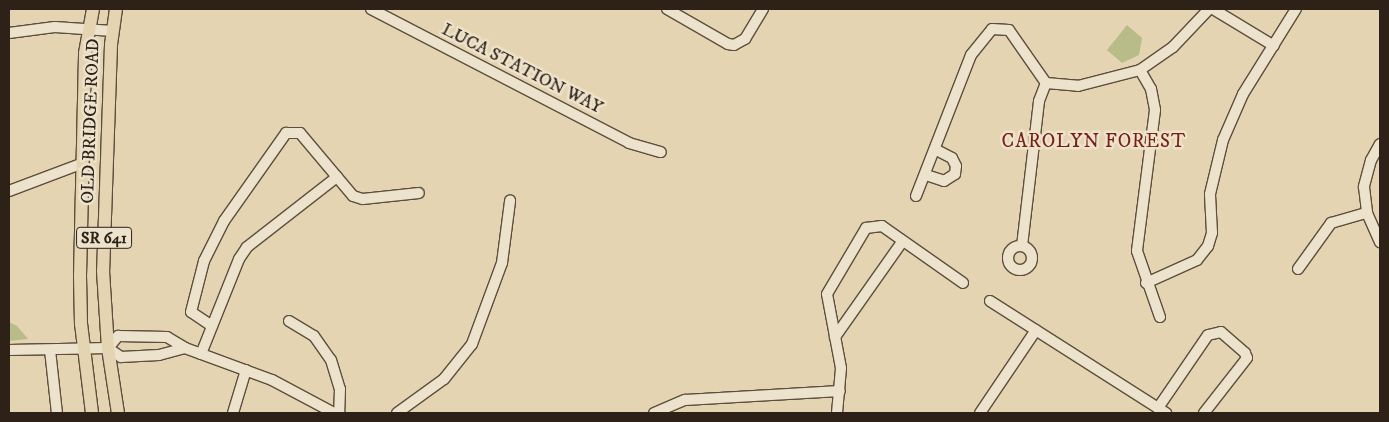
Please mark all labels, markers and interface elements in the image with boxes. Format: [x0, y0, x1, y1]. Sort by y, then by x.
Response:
street label: LUCA STATION WAY [438, 19, 606, 119]
street label: OLD BRIDGE ROAD [77, 38, 105, 204]
district label: CAROLYN FOREST [1000, 131, 1188, 153]
road number: SR 641 [75, 224, 133, 252]

